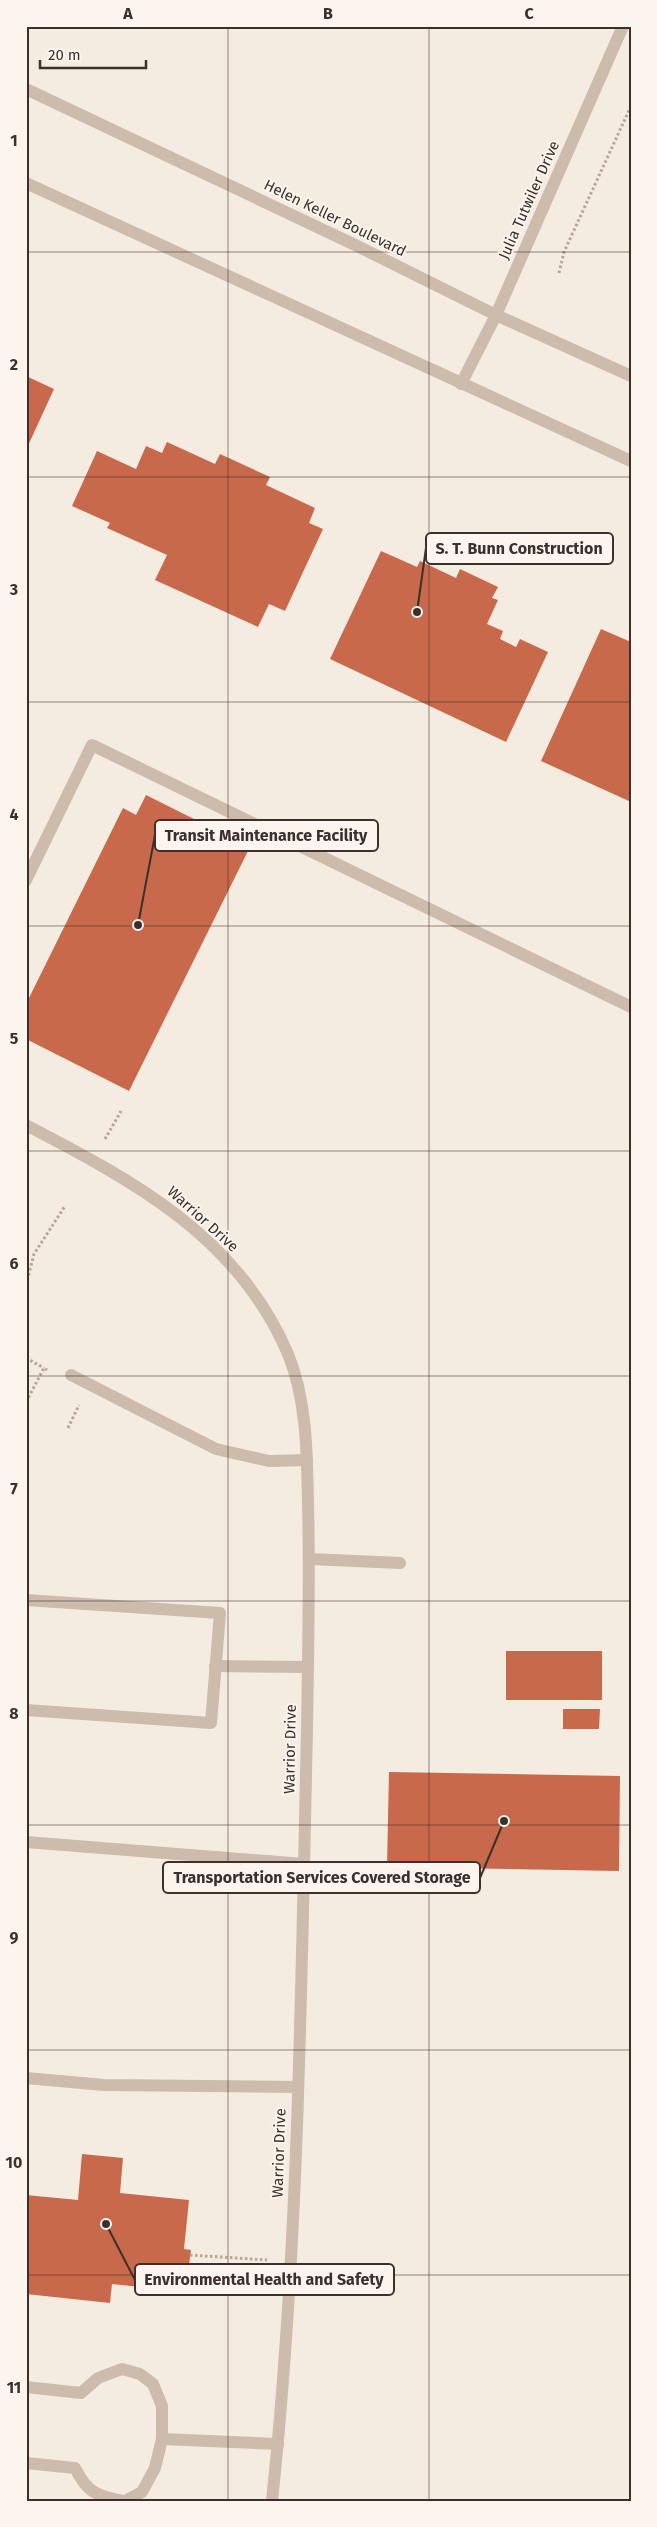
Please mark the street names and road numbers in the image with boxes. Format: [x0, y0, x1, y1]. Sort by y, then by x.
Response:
street label: Julia Tutwiler Drive [495, 138, 563, 262]
street label: Helen Keller Boulevard [261, 176, 409, 260]
street label: Warrior Drive [164, 1182, 242, 1256]
street label: Warrior Drive [280, 1704, 300, 1794]
street label: Warrior Drive [268, 2108, 290, 2198]

